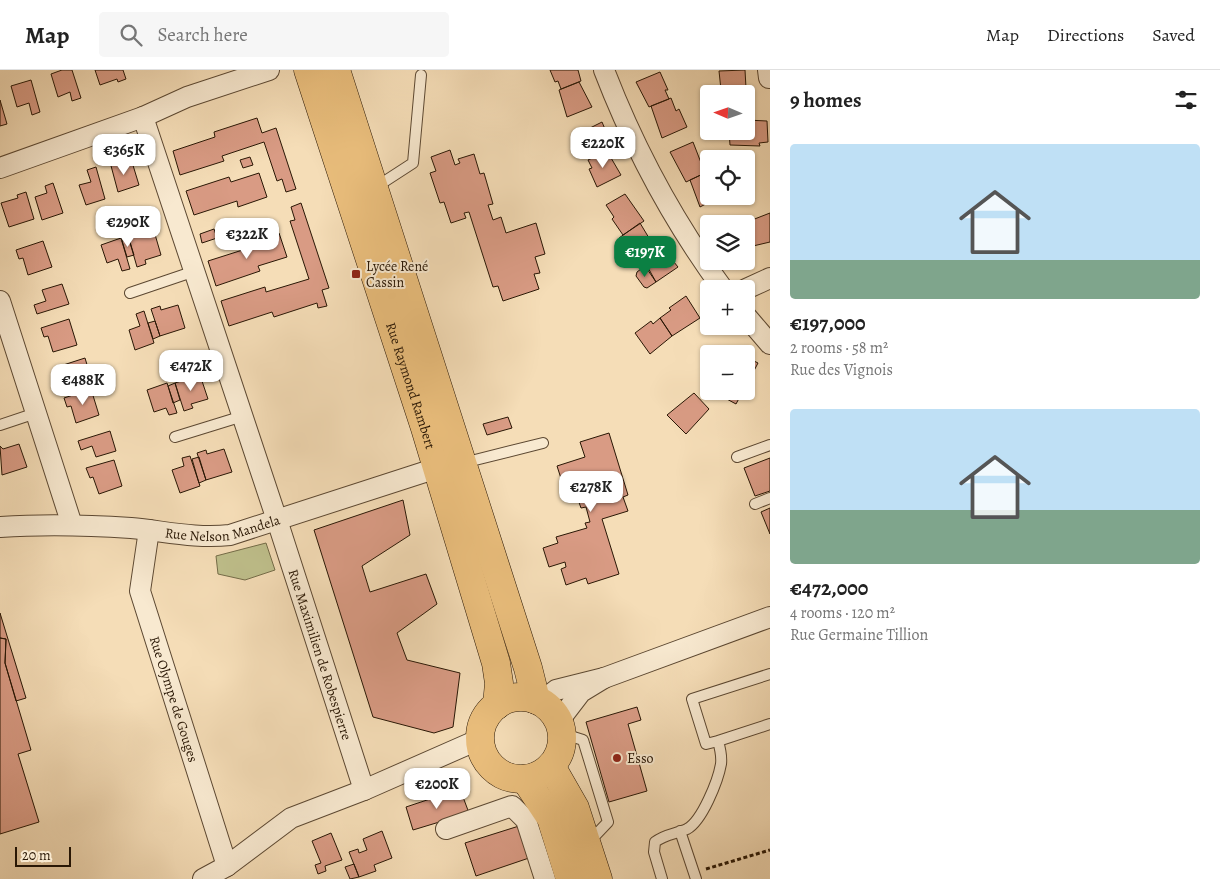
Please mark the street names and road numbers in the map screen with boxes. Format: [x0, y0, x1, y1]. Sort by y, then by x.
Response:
street label: Rue Raymond Rambert [382, 320, 440, 452]
street label: Rue Nelson Mandela [164, 510, 283, 546]
street label: Rue Maximilien de Robespierre [284, 567, 357, 742]
street label: Rue Olympe de Gouges [145, 634, 203, 765]

